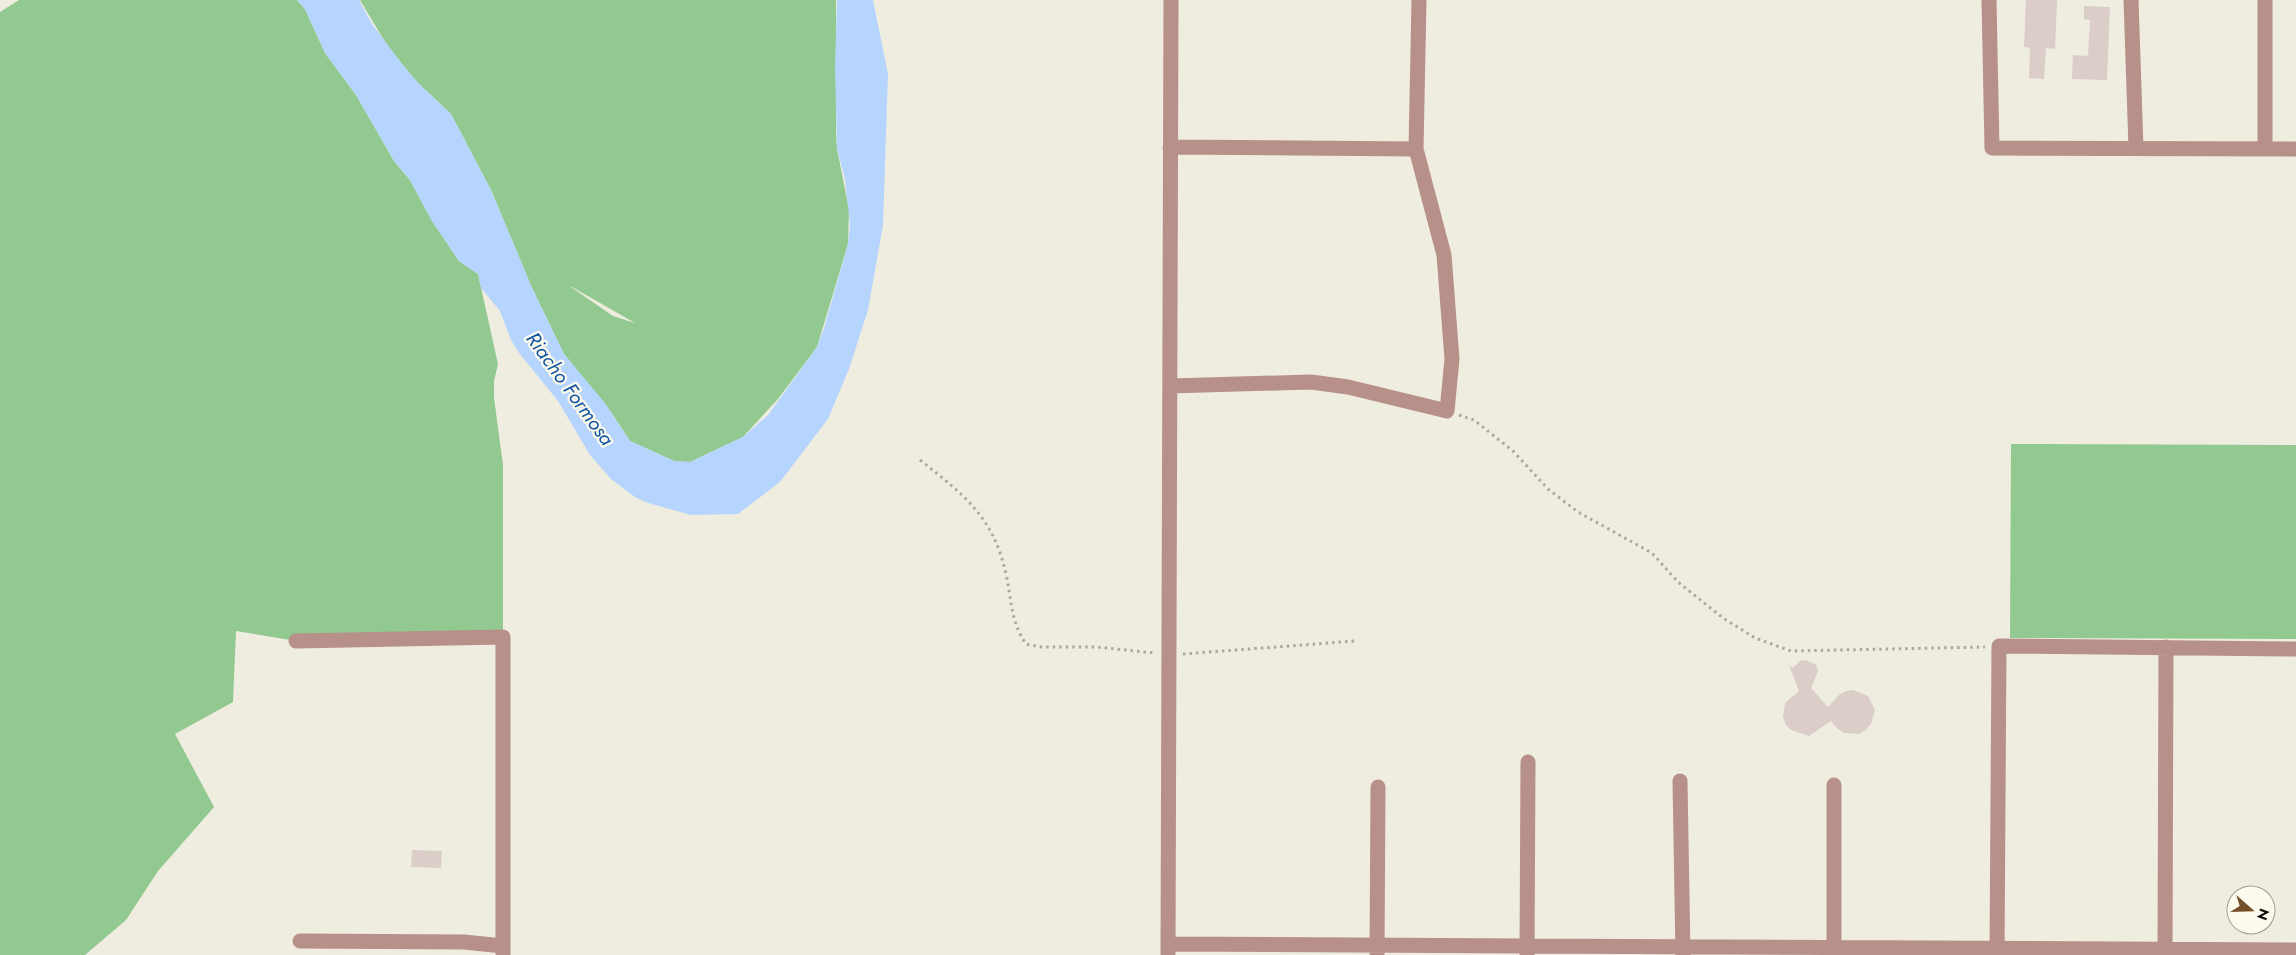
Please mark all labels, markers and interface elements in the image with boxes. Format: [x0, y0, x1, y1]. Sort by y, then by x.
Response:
water label: Riacho Formosa [519, 326, 621, 452]
north arrow [2226, 885, 2276, 935]
text: N [2252, 906, 2275, 923]

